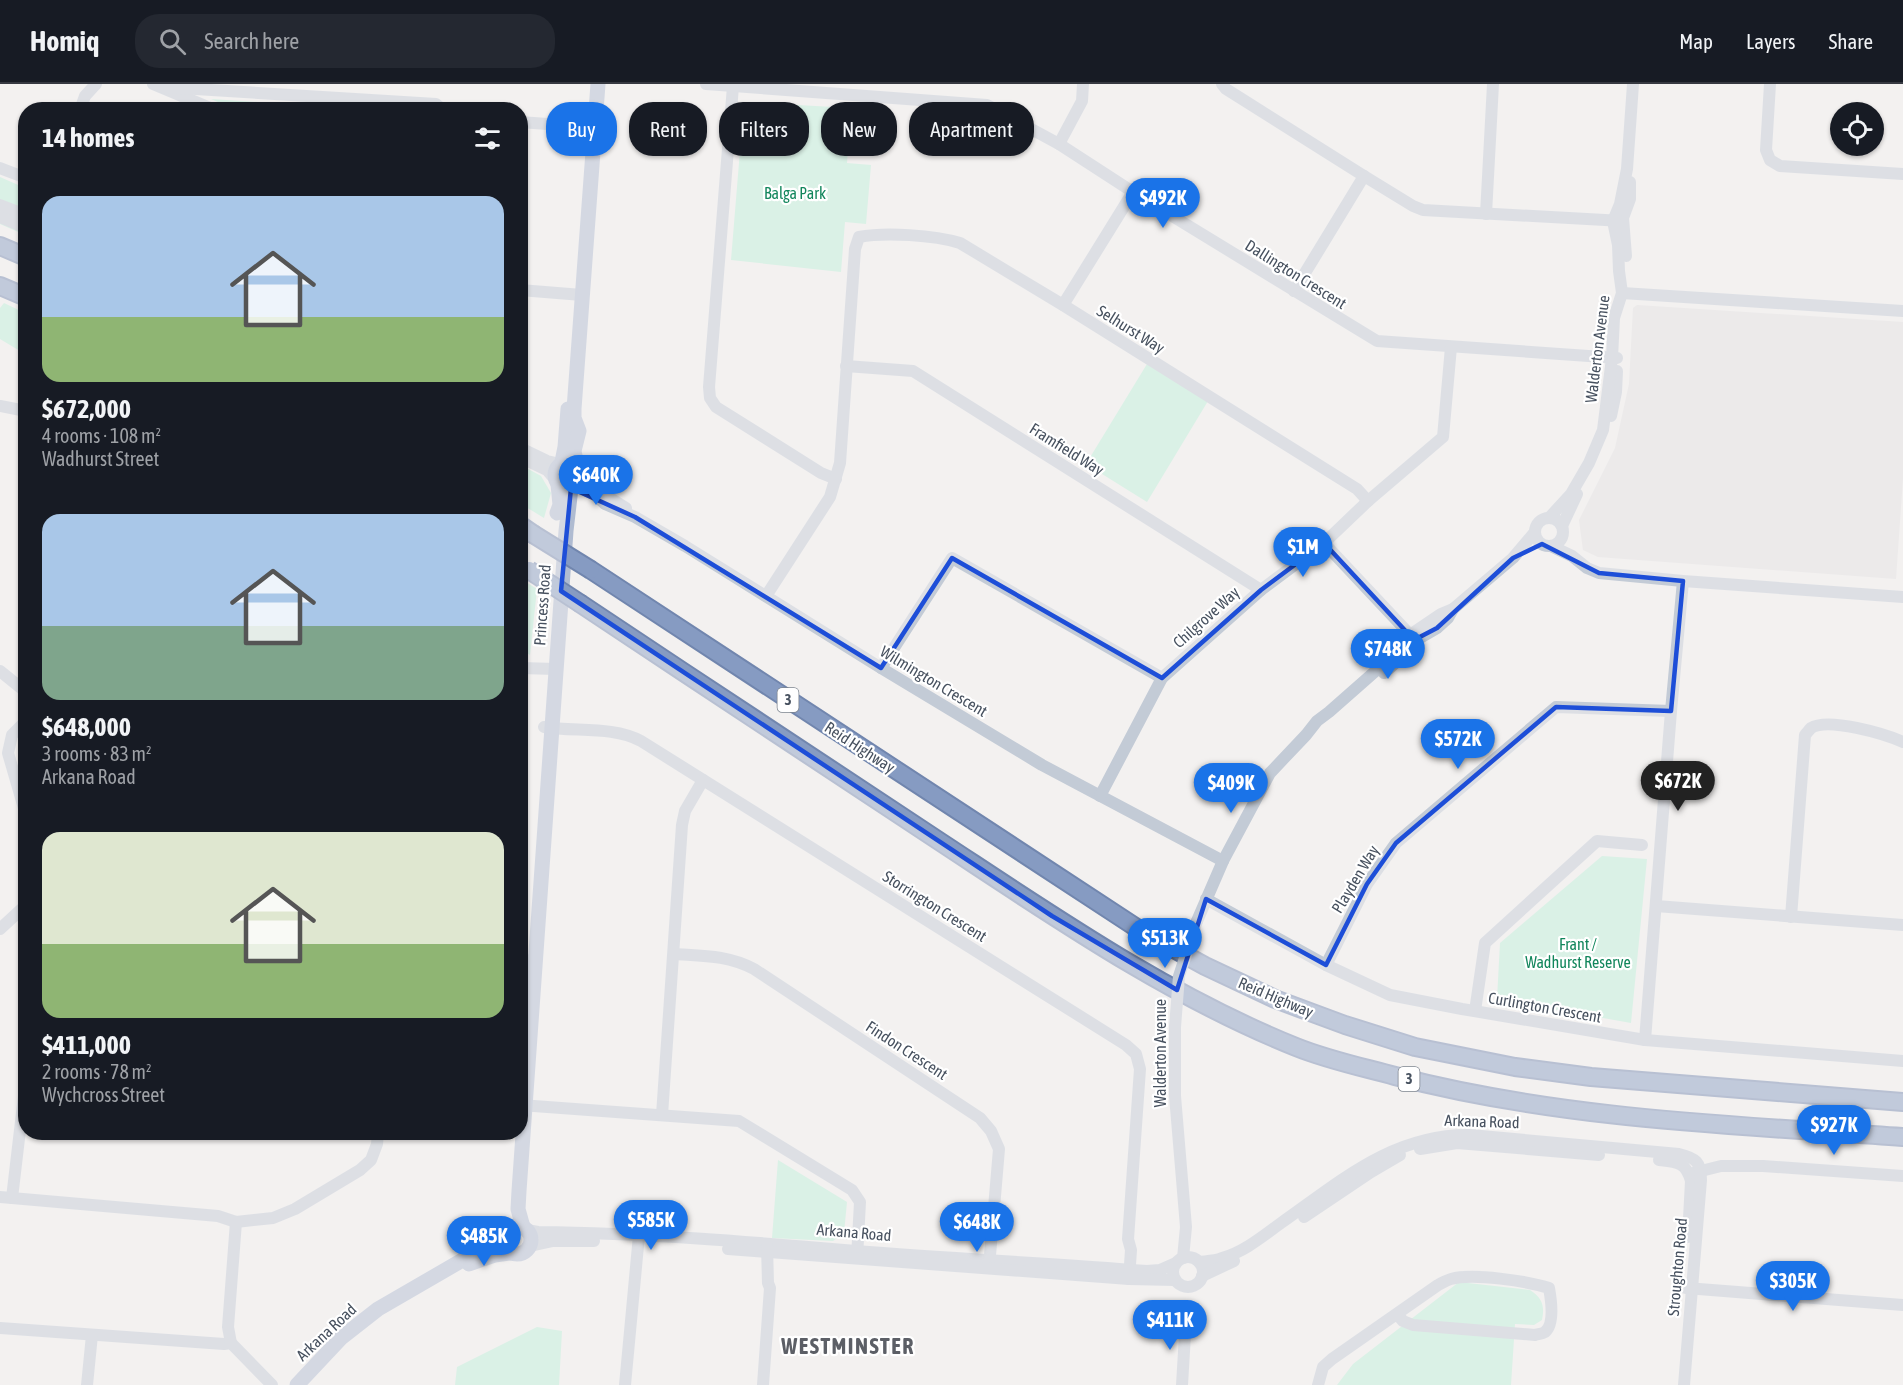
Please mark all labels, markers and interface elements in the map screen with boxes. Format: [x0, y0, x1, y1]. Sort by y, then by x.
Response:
search box [135, 14, 555, 68]
text: Homiq [30, 25, 99, 57]
icon: search [156, 25, 189, 58]
text: Search here [204, 28, 299, 54]
text: Map [1679, 29, 1713, 53]
text: Layers [1746, 29, 1796, 53]
text: Share [1829, 29, 1873, 53]
chip: Buy [546, 102, 617, 156]
chip: Rent [629, 102, 707, 156]
chip: Filters [719, 102, 809, 156]
chip: New [821, 102, 897, 156]
chip: Apartment [909, 102, 1034, 156]
map controls [1830, 102, 1884, 156]
button: locate [1830, 102, 1884, 156]
icon: filters [471, 122, 504, 155]
text: 14 homes [42, 123, 135, 153]
pin: $492K [1121, 178, 1205, 229]
park label: Balga Park [764, 184, 826, 203]
text: $492K [1140, 186, 1186, 209]
icon: home [219, 235, 327, 343]
street label: Dallington Crescent [1242, 236, 1350, 313]
street label: Walderton Avenue [1581, 294, 1613, 404]
street label: Selhurst Way [1093, 301, 1168, 358]
text: $672,000 [42, 394, 131, 424]
street label: Framfield Way [1026, 419, 1108, 480]
text: 4 rooms · 108 m² [42, 424, 161, 447]
text: Wadhurst Street [42, 447, 159, 470]
pin: $640K [554, 455, 638, 506]
text: $640K [573, 463, 619, 486]
pin: $1M [1274, 527, 1332, 578]
text: $1M [1287, 535, 1319, 558]
icon: home [219, 553, 327, 661]
street label: Princess Road [530, 564, 554, 646]
street label: Chilgrove Way [1169, 582, 1244, 652]
pin: $748K [1346, 629, 1430, 680]
text: $748K [1365, 637, 1411, 660]
street label: Wilmington Crescent [877, 642, 991, 721]
road number: 3 [778, 688, 798, 712]
text: $648,000 [42, 712, 131, 742]
street label: Reid Highway [821, 718, 899, 777]
pin: $572K [1416, 719, 1500, 770]
text: $572K [1435, 727, 1481, 750]
text: 3 rooms · 83 m² [42, 742, 152, 765]
pin: $672K [1636, 761, 1720, 812]
pin: $409K [1189, 763, 1273, 814]
text: Arkana Road [42, 765, 136, 788]
text: $672K [1655, 769, 1701, 792]
text: $409K [1208, 771, 1254, 794]
street label: Playden Way [1328, 841, 1383, 917]
street label: Storrington Crescent [879, 867, 990, 946]
icon: home [219, 871, 327, 979]
pin: $513K [1123, 918, 1207, 969]
text: $513K [1142, 926, 1188, 949]
park label: Frant / Wadhurst Reserve [1525, 935, 1631, 971]
street label: Reid Highway [1235, 973, 1317, 1022]
street label: Curlington Crescent [1487, 988, 1603, 1027]
street label: Walderton Avenue [1151, 999, 1169, 1107]
street label: Findon Crescent [863, 1017, 951, 1083]
text: $411,000 [42, 1030, 131, 1060]
text: 2 rooms · 78 m² [42, 1060, 152, 1083]
road number: 3 [1398, 1067, 1420, 1091]
text: Wychcross Street [42, 1083, 165, 1106]
pin: $927K [1792, 1105, 1876, 1156]
street label: Arkana Road [1444, 1111, 1520, 1131]
text: $927K [1811, 1113, 1857, 1136]
pin: $585K [609, 1200, 693, 1251]
pin: $648K [935, 1202, 1019, 1253]
text: $585K [628, 1208, 674, 1231]
text: $648K [954, 1210, 1000, 1233]
pin: $485K [442, 1216, 526, 1267]
street label: Stroughton Road [1664, 1217, 1691, 1317]
street label: Arkana Road [816, 1220, 892, 1244]
text: $485K [461, 1224, 507, 1247]
pin: $305K [1751, 1261, 1835, 1312]
text: $305K [1770, 1269, 1816, 1292]
street label: Arkana Road [292, 1300, 360, 1364]
pin: $411K [1128, 1300, 1212, 1351]
text: $411K [1147, 1308, 1193, 1331]
district label: WESTMINSTER [780, 1333, 915, 1359]

